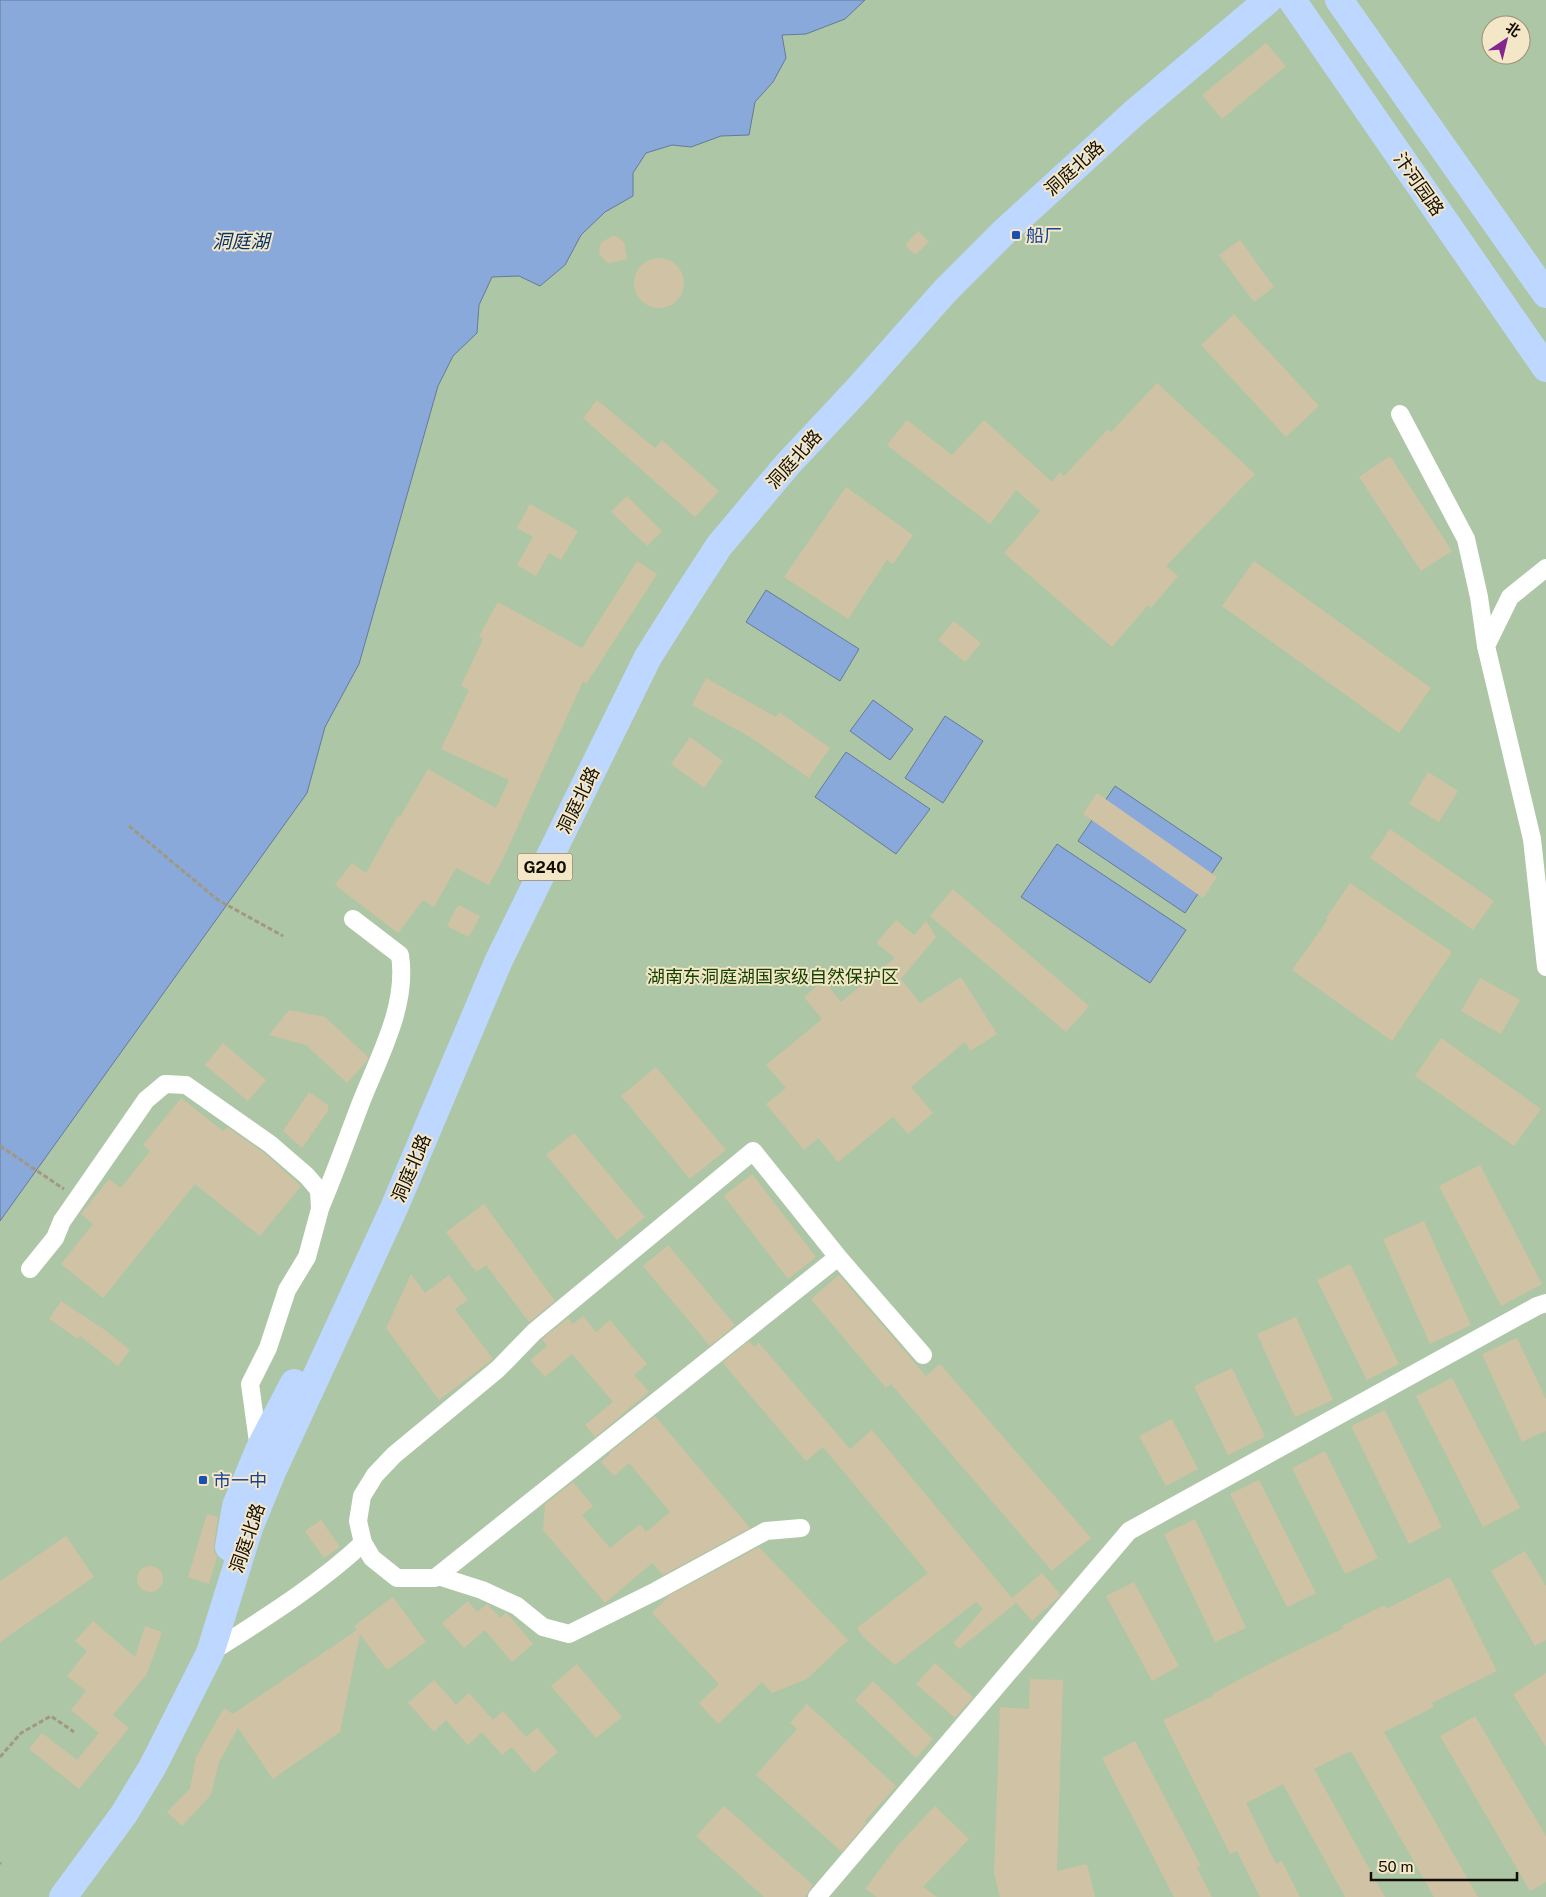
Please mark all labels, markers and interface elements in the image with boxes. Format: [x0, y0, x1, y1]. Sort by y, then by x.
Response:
north arrow [1481, 15, 1531, 65]
text: 北 [1503, 19, 1524, 40]
street label: 洞庭北路 [1040, 136, 1108, 200]
street label: 汴河园路 [1390, 148, 1448, 220]
place label: 船厂 [1026, 225, 1062, 246]
marker: 船厂 [1010, 229, 1022, 241]
water label: 洞庭湖 [212, 230, 272, 252]
street label: 洞庭北路 [762, 425, 826, 493]
street label: 洞庭北路 [553, 763, 603, 837]
road number: G240 [518, 854, 572, 880]
park label: 湖南东洞庭湖国家级自然保护区 [647, 966, 899, 987]
street label: 洞庭北路 [387, 1131, 435, 1205]
place label: 市一中 [213, 1470, 267, 1491]
marker: 市一中 [197, 1474, 209, 1486]
street label: 洞庭北路 [225, 1501, 269, 1575]
scale bar [1371, 1850, 1517, 1882]
text: 50 m [1378, 1858, 1413, 1875]

